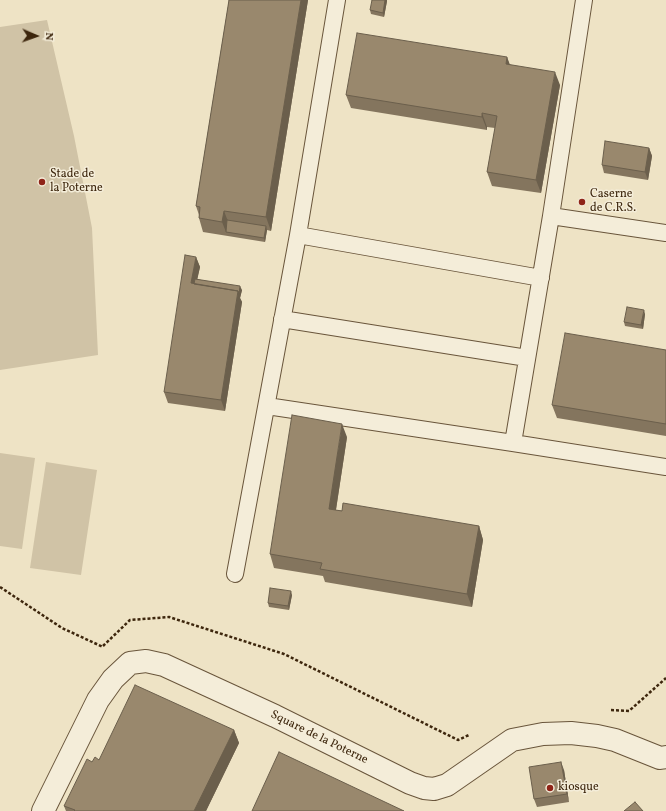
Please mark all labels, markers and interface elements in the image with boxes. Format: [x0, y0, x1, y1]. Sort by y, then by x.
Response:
north arrow [16, 16, 56, 56]
text: N [41, 32, 56, 41]
place label: Stade de la Poterne [50, 168, 103, 196]
marker: Stade de la Poterne [37, 177, 47, 187]
place label: Caserne de C.R.S. [590, 188, 636, 216]
marker: Caserne de C.R.S. [577, 197, 587, 207]
street label: Square de la Poterne [268, 708, 370, 768]
place label: kiosque [558, 781, 599, 795]
marker: kiosque [545, 783, 555, 793]

